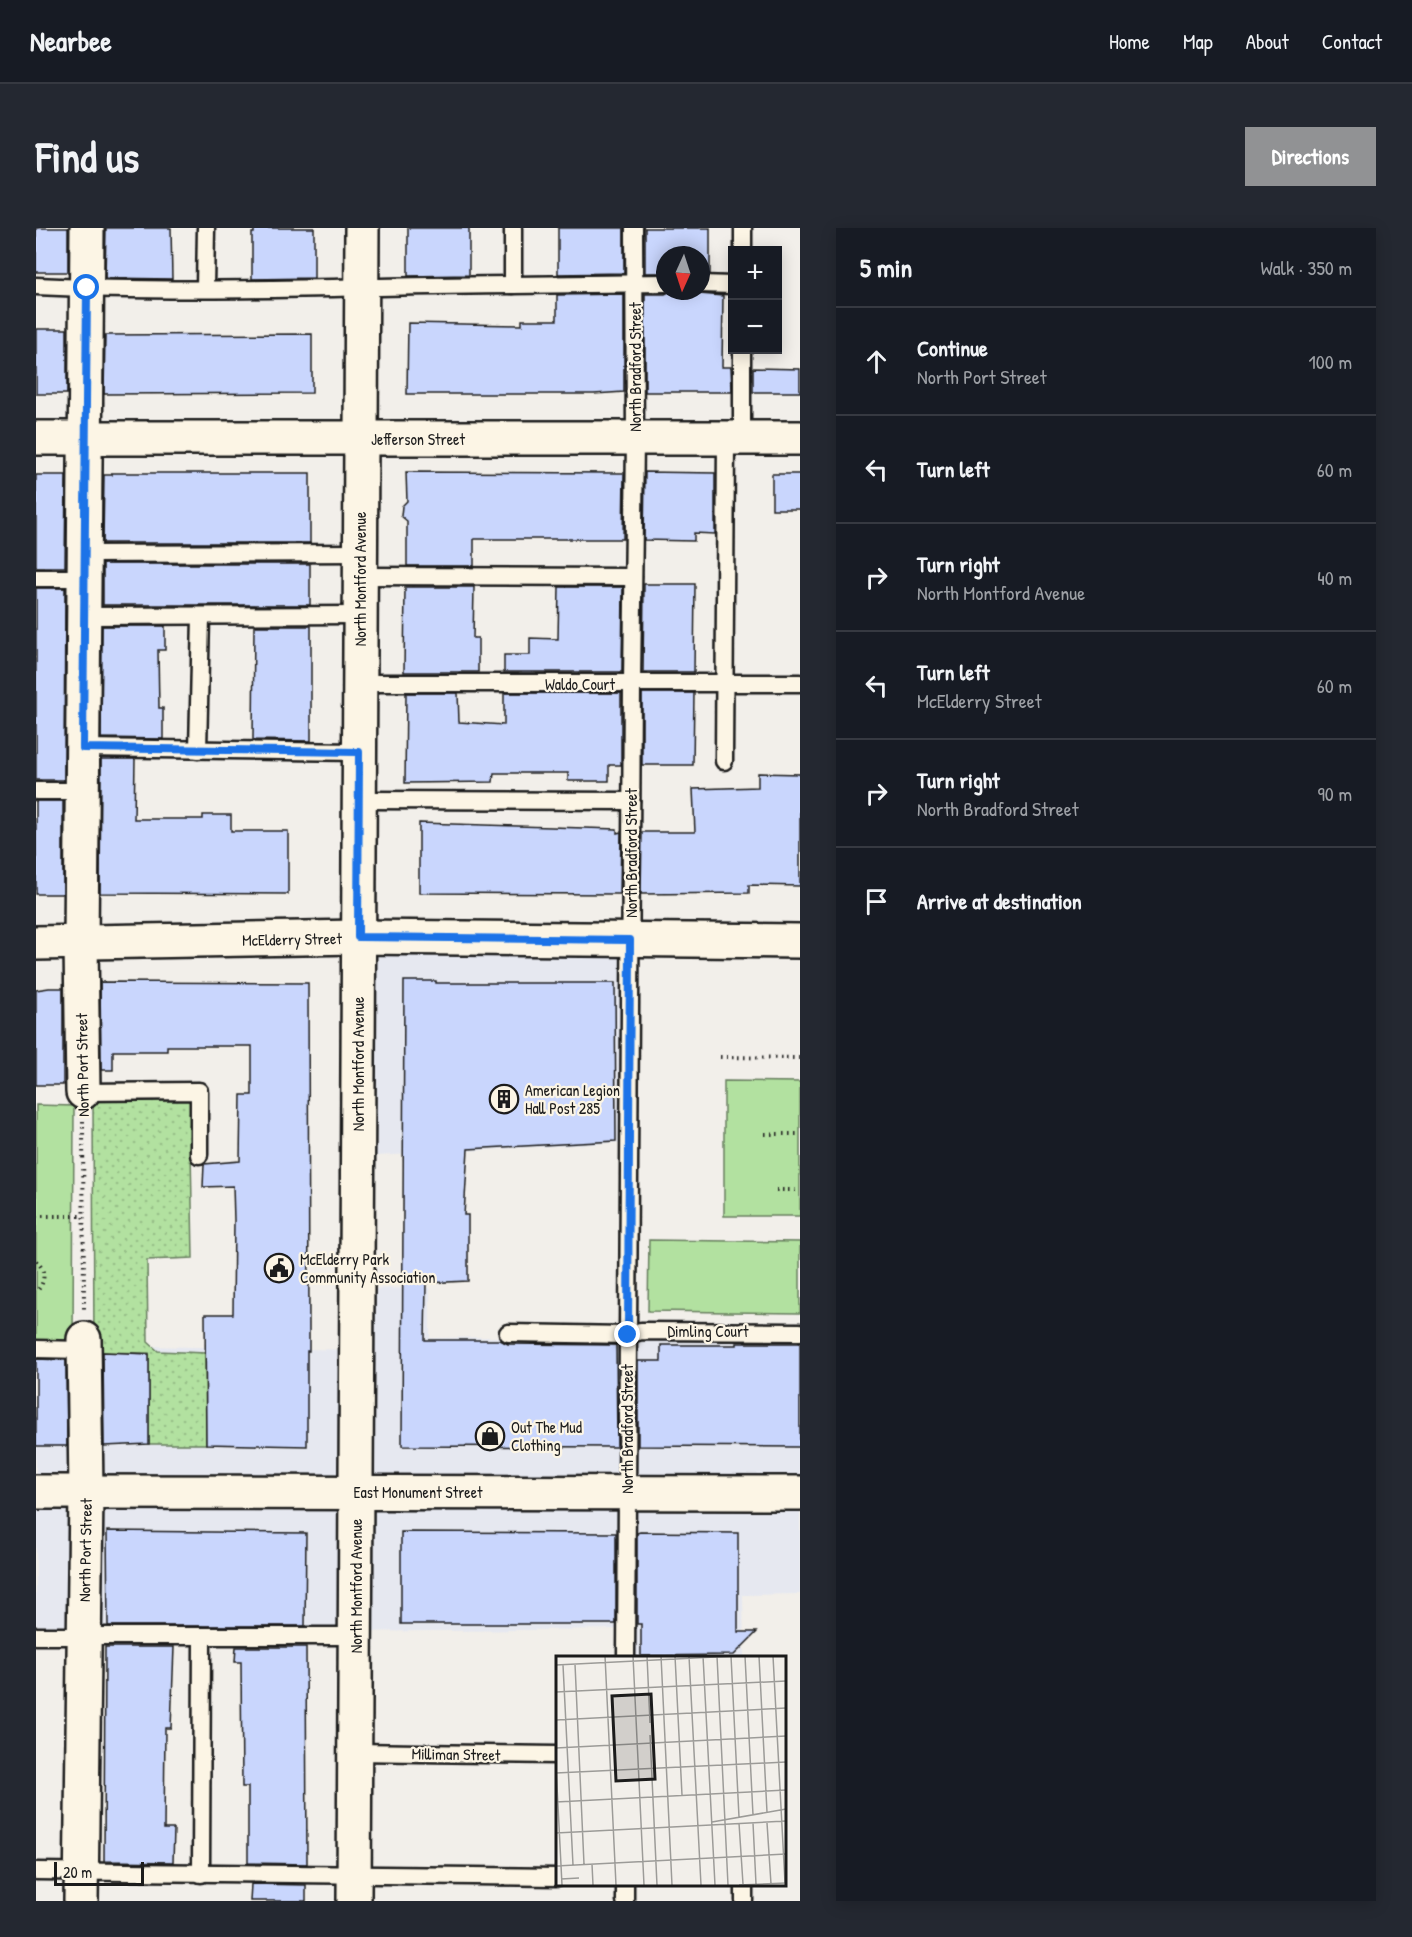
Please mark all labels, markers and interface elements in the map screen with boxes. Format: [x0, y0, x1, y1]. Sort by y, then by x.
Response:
text: Nearbee [30, 22, 112, 60]
text: Home [1109, 27, 1150, 56]
text: Map [1183, 27, 1213, 56]
text: About [1246, 27, 1289, 56]
text: Contact [1322, 27, 1382, 56]
button: Directions [1245, 127, 1376, 186]
text: Find us [36, 128, 139, 185]
north arrow [656, 246, 710, 300]
map controls [728, 246, 782, 354]
button: + [728, 246, 782, 300]
text: 5 min [860, 250, 912, 285]
text: Walk · 350 m [1260, 254, 1352, 281]
route start [73, 274, 99, 300]
button: − [728, 300, 782, 354]
street label: North Bradford Street [624, 302, 646, 432]
text: Continue [917, 333, 988, 363]
icon: ahead [860, 345, 893, 378]
text: 100 m [1309, 348, 1352, 375]
text: North Port Street [917, 363, 1047, 390]
street label: Jefferson Street [371, 428, 465, 450]
icon: left [860, 453, 893, 486]
text: Turn left [917, 454, 990, 484]
text: 60 m [1317, 456, 1352, 483]
street label: North Montford Avenue [349, 511, 371, 646]
text: Turn right [917, 549, 1000, 579]
icon: right [860, 561, 893, 594]
text: 40 m [1317, 564, 1352, 591]
text: North Montford Avenue [917, 579, 1085, 606]
text: Turn left [917, 657, 990, 687]
icon: left [860, 669, 893, 702]
text: 60 m [1317, 672, 1352, 699]
street label: Waldo Court [545, 673, 616, 695]
text: McElderry Street [917, 687, 1042, 714]
text: Turn right [917, 765, 1000, 795]
icon: right [860, 777, 893, 810]
text: 90 m [1318, 780, 1352, 807]
street label: North Bradford Street [620, 788, 642, 918]
text: North Bradford Street [917, 795, 1079, 822]
icon: arrive [860, 885, 893, 918]
text: Arrive at destination [917, 886, 1082, 916]
street label: McElderry Street [242, 927, 343, 951]
street label: North Montford Avenue [347, 996, 369, 1131]
street label: North Port Street [70, 1012, 94, 1117]
place label: American Legion Hall Post 285 [525, 1079, 620, 1119]
building icon: American Legion Hall Post 285 [488, 1083, 520, 1115]
place label: McElderry Park Community Association [300, 1248, 436, 1288]
public building icon: McElderry Park Community Association [263, 1252, 295, 1284]
street label: Dimling Court [667, 1320, 749, 1342]
route end [614, 1321, 640, 1347]
street label: North Bradford Street [616, 1364, 638, 1494]
place label: Out The Mud Clothing [511, 1416, 582, 1456]
shop icon: Out The Mud Clothing [474, 1420, 506, 1452]
street label: East Monument Street [353, 1481, 483, 1503]
street label: North Port Street [73, 1497, 97, 1602]
street label: North Montford Avenue [345, 1518, 367, 1653]
inset map [556, 1656, 785, 1886]
street label: Milliman Street [411, 1742, 501, 1766]
scale bar [54, 1859, 144, 1886]
text: 20 m [63, 1861, 92, 1883]

